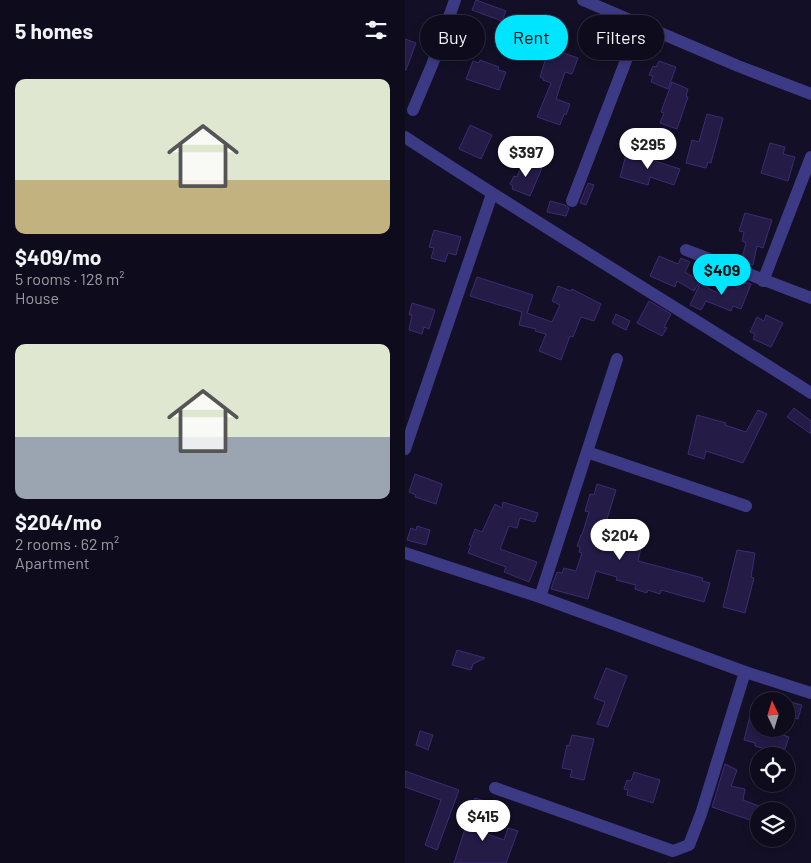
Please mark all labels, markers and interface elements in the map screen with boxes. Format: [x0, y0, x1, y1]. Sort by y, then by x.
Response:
chip: Buy [420, 15, 485, 60]
chip: Rent [495, 15, 568, 60]
chip: Filters [578, 15, 664, 60]
icon: filters [362, 16, 390, 44]
text: 5 homes [15, 18, 93, 43]
icon: home [158, 111, 248, 201]
pin: $295 [618, 128, 678, 170]
text: $295 [630, 134, 666, 153]
pin: $397 [496, 136, 556, 178]
text: $397 [509, 142, 543, 161]
text: $409/mo [15, 244, 101, 269]
pin: $409 [692, 254, 752, 296]
text: $409 [704, 260, 740, 279]
text: 5 rooms · 128 m² [15, 269, 124, 288]
text: House [15, 288, 59, 307]
icon: home [158, 376, 248, 466]
text: $204/mo [15, 509, 102, 534]
pin: $204 [590, 518, 650, 561]
text: $204 [602, 525, 638, 544]
text: 2 rooms · 62 m² [15, 534, 119, 553]
text: Apartment [15, 553, 90, 572]
north arrow [750, 692, 795, 738]
map controls [750, 692, 795, 847]
button: locate [750, 747, 795, 792]
pin: $415 [453, 800, 513, 842]
button: layers [750, 802, 795, 847]
text: $415 [467, 806, 499, 825]

